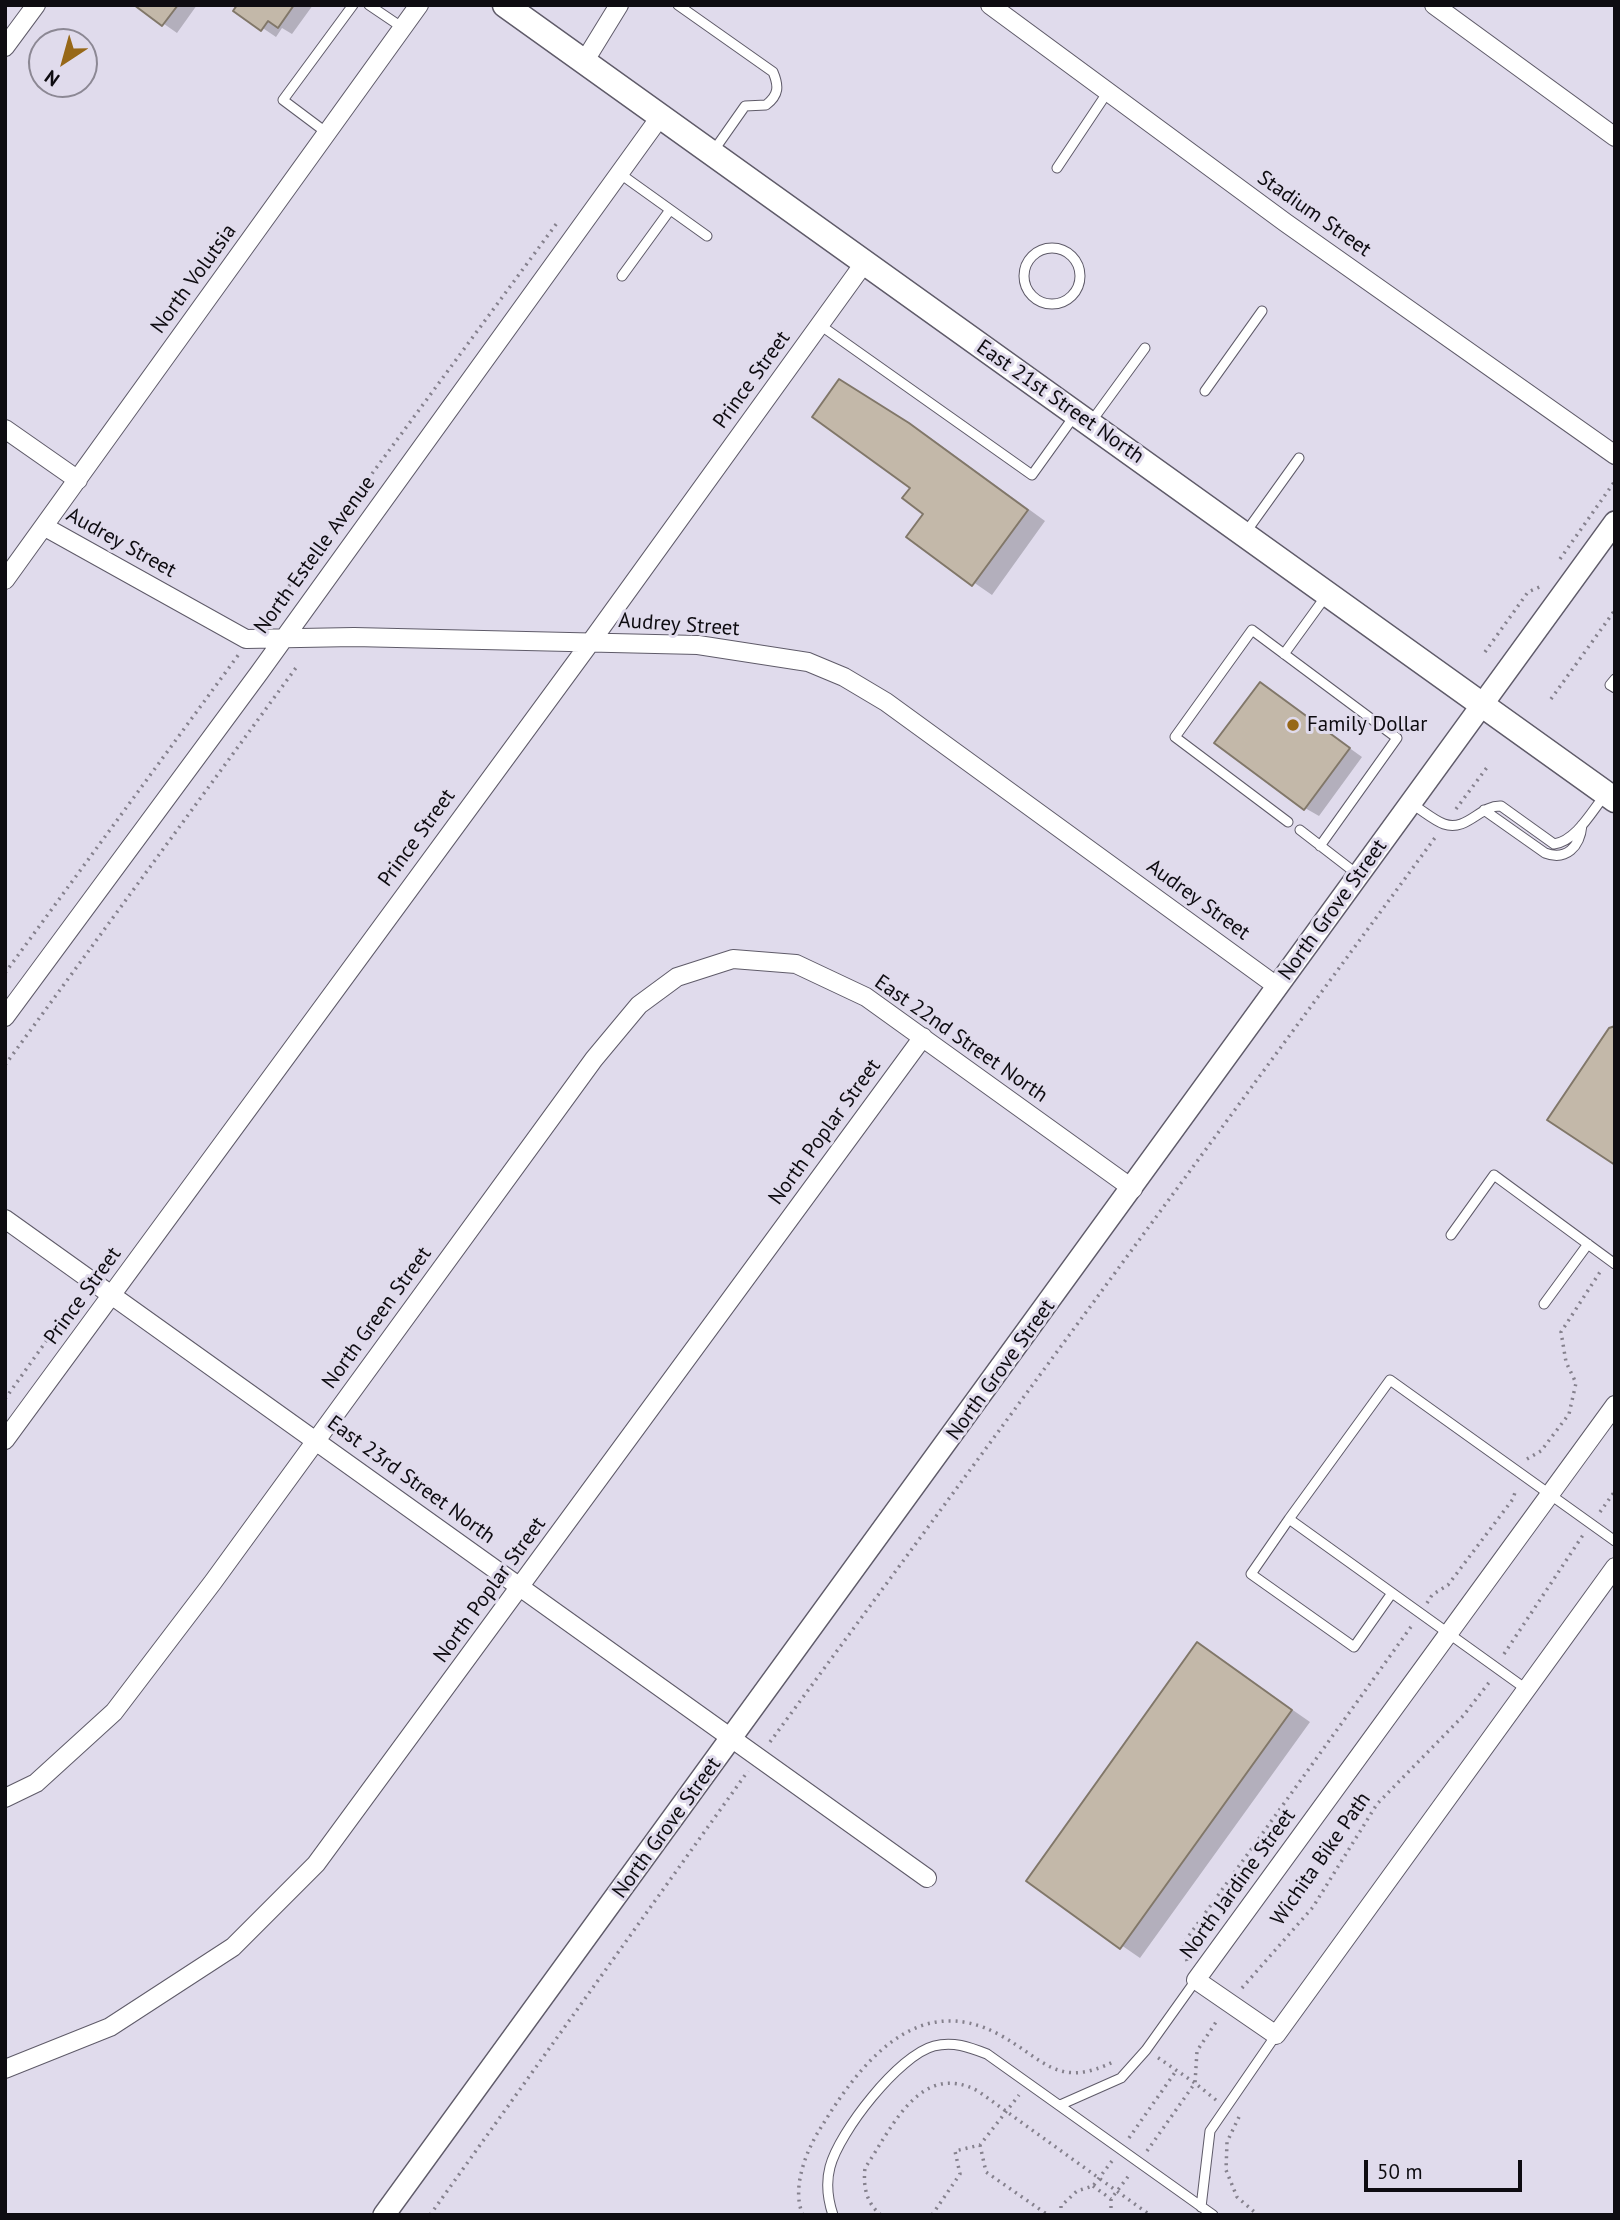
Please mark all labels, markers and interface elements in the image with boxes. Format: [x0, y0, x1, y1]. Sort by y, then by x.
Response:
north arrow [28, 28, 98, 98]
text: N [40, 65, 64, 92]
street label: Stadium Street [1252, 165, 1376, 263]
street label: North Volutsia [146, 219, 242, 339]
street label: Prince Street [708, 326, 796, 434]
street label: East 21st Street North [971, 335, 1149, 469]
street label: North Estelle Avenue [249, 471, 381, 639]
street label: Audrey Street [62, 503, 180, 583]
street label: Audrey Street [618, 608, 740, 642]
place label: Family Dollar [1307, 712, 1427, 738]
marker: Family Dollar [1285, 717, 1301, 733]
street label: Prince Street [373, 784, 461, 892]
street label: North Grove Street [1273, 835, 1393, 985]
street label: Audrey Street [1142, 854, 1254, 946]
street label: East 22nd Street North [870, 970, 1052, 1108]
street label: North Poplar Street [764, 1054, 886, 1210]
street label: Prince Street [39, 1242, 127, 1350]
street label: North Green Street [317, 1242, 437, 1394]
street label: North Grove Street [941, 1295, 1061, 1445]
street label: East 23rd Street North [322, 1411, 500, 1549]
street label: North Poplar Street [429, 1512, 551, 1668]
street label: North Grove Street [607, 1753, 727, 1903]
street label: Wichita Bike Path [1266, 1788, 1376, 1930]
street label: North Jardine Street [1175, 1804, 1301, 1964]
scale bar [1368, 2146, 1526, 2190]
text: 50 m [1377, 2158, 1423, 2185]

